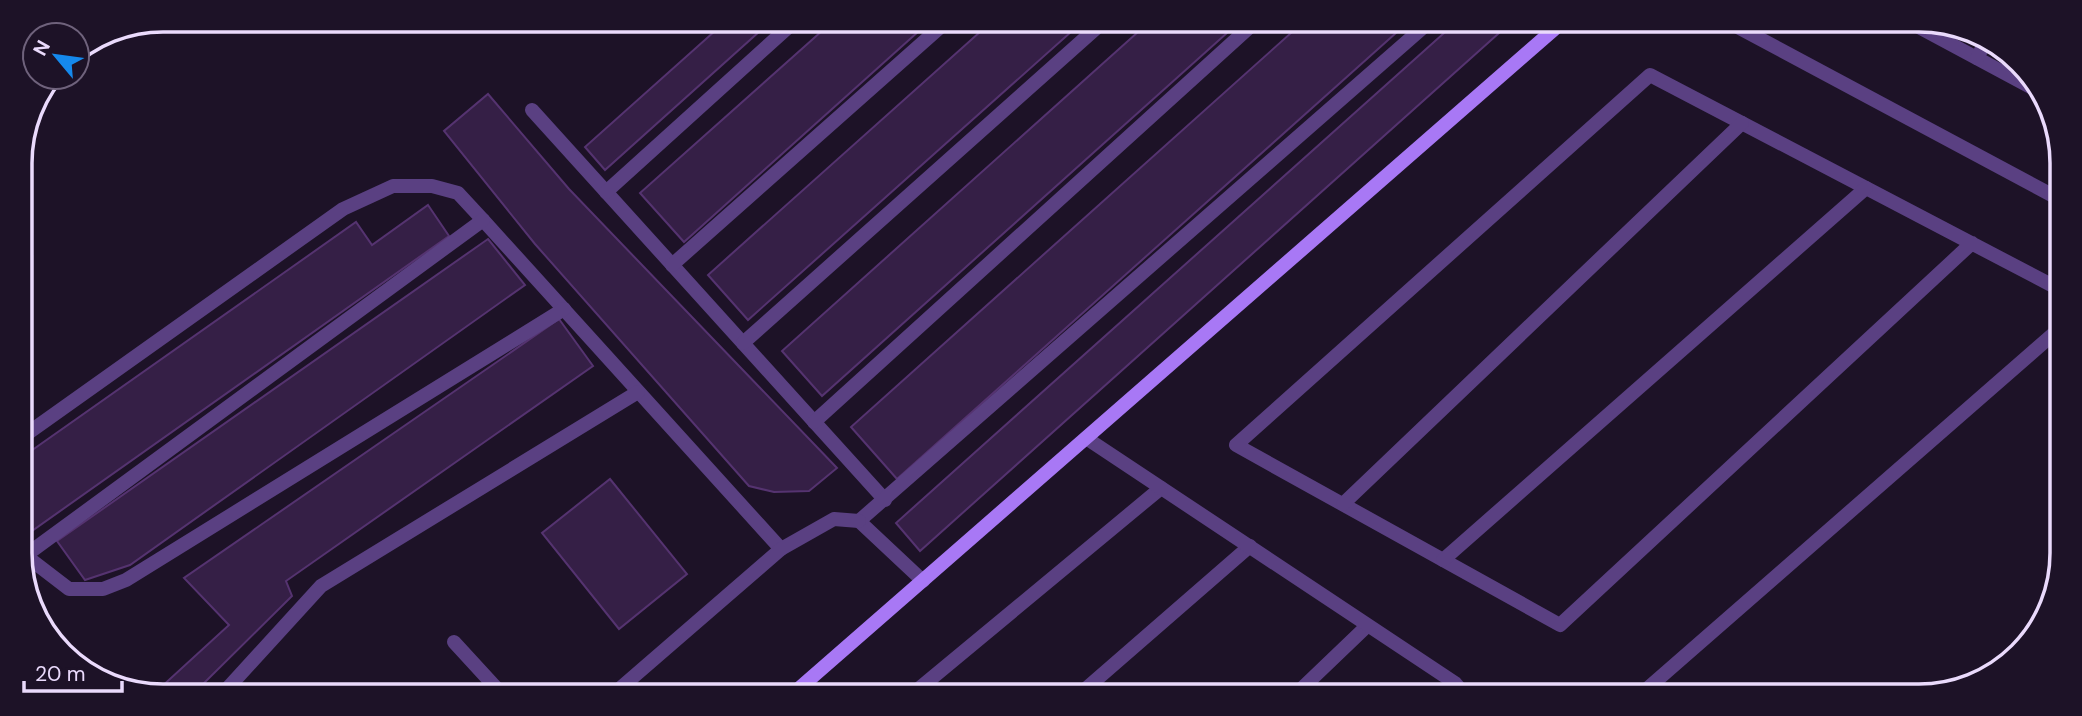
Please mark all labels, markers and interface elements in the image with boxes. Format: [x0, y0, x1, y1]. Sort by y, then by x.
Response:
north arrow [21, 21, 91, 91]
text: N [27, 36, 56, 60]
scale bar [24, 650, 122, 694]
text: 20 m [35, 660, 86, 688]

